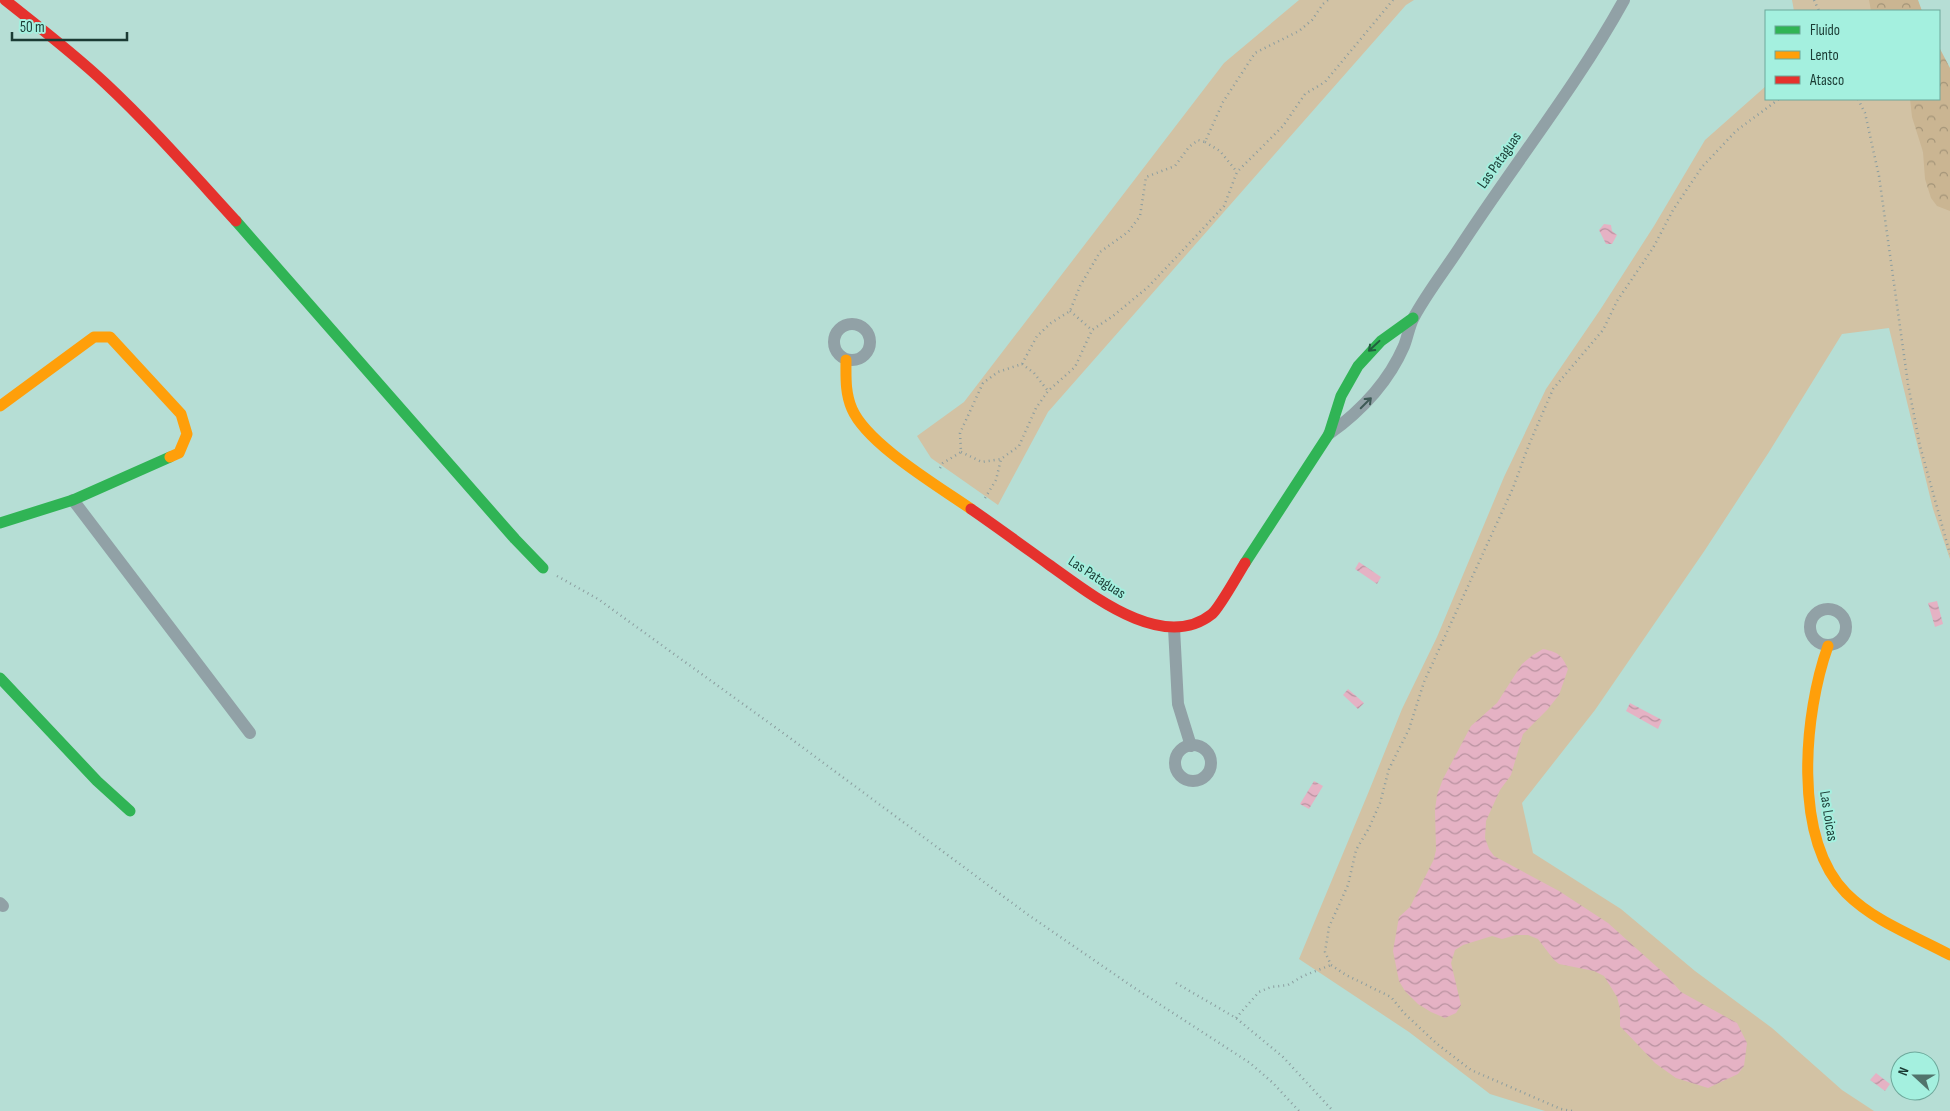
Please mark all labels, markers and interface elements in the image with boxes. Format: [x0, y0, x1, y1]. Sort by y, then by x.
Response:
scale bar [12, 10, 128, 42]
legend [1765, 10, 1940, 100]
text: 50 m [20, 18, 45, 37]
text: Fluido [1810, 21, 1840, 40]
text: Lento [1810, 46, 1839, 65]
text: Atasco [1809, 71, 1844, 90]
street label: Las Pataguas [1473, 128, 1526, 192]
one-way arrow [1367, 341, 1380, 352]
one-way arrow [1360, 397, 1372, 409]
street label: Las Pataguas [1064, 552, 1129, 603]
street label: Las Loicas [1815, 790, 1842, 842]
north arrow [1890, 1051, 1940, 1101]
text: N [1894, 1065, 1913, 1078]

